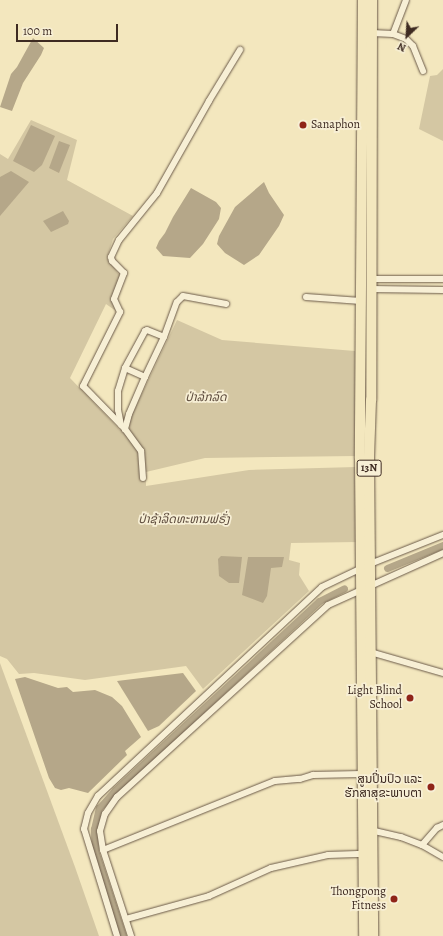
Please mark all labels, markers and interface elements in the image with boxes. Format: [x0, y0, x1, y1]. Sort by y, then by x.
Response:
scale bar [18, 16, 120, 42]
north arrow [387, 16, 427, 56]
text: 100 m [23, 23, 52, 39]
text: N [395, 39, 409, 56]
place label: Sanaphon [311, 118, 360, 132]
marker: Sanaphon [298, 120, 308, 130]
park label: ປ່າລ້ກລົດ [185, 391, 227, 405]
road number: 13N [356, 459, 382, 477]
park label: ປ່າຊ້າລິດທະຫານຟຣັ່ງ [138, 513, 230, 527]
place label: Light Blind School [347, 684, 402, 712]
marker: Light Blind School [405, 693, 415, 703]
place label: ສູນປິ່ນປົວ ແລະ ຮັກສາສຸຂະພາບຕາ [345, 773, 422, 801]
marker: ສູນປິ່ນປົວ ແລະ ຮັກສາສຸຂະພາບຕາ [425, 781, 437, 793]
place label: Thongpong Fitness [331, 885, 386, 913]
marker: Thongpong Fitness [389, 894, 399, 904]

